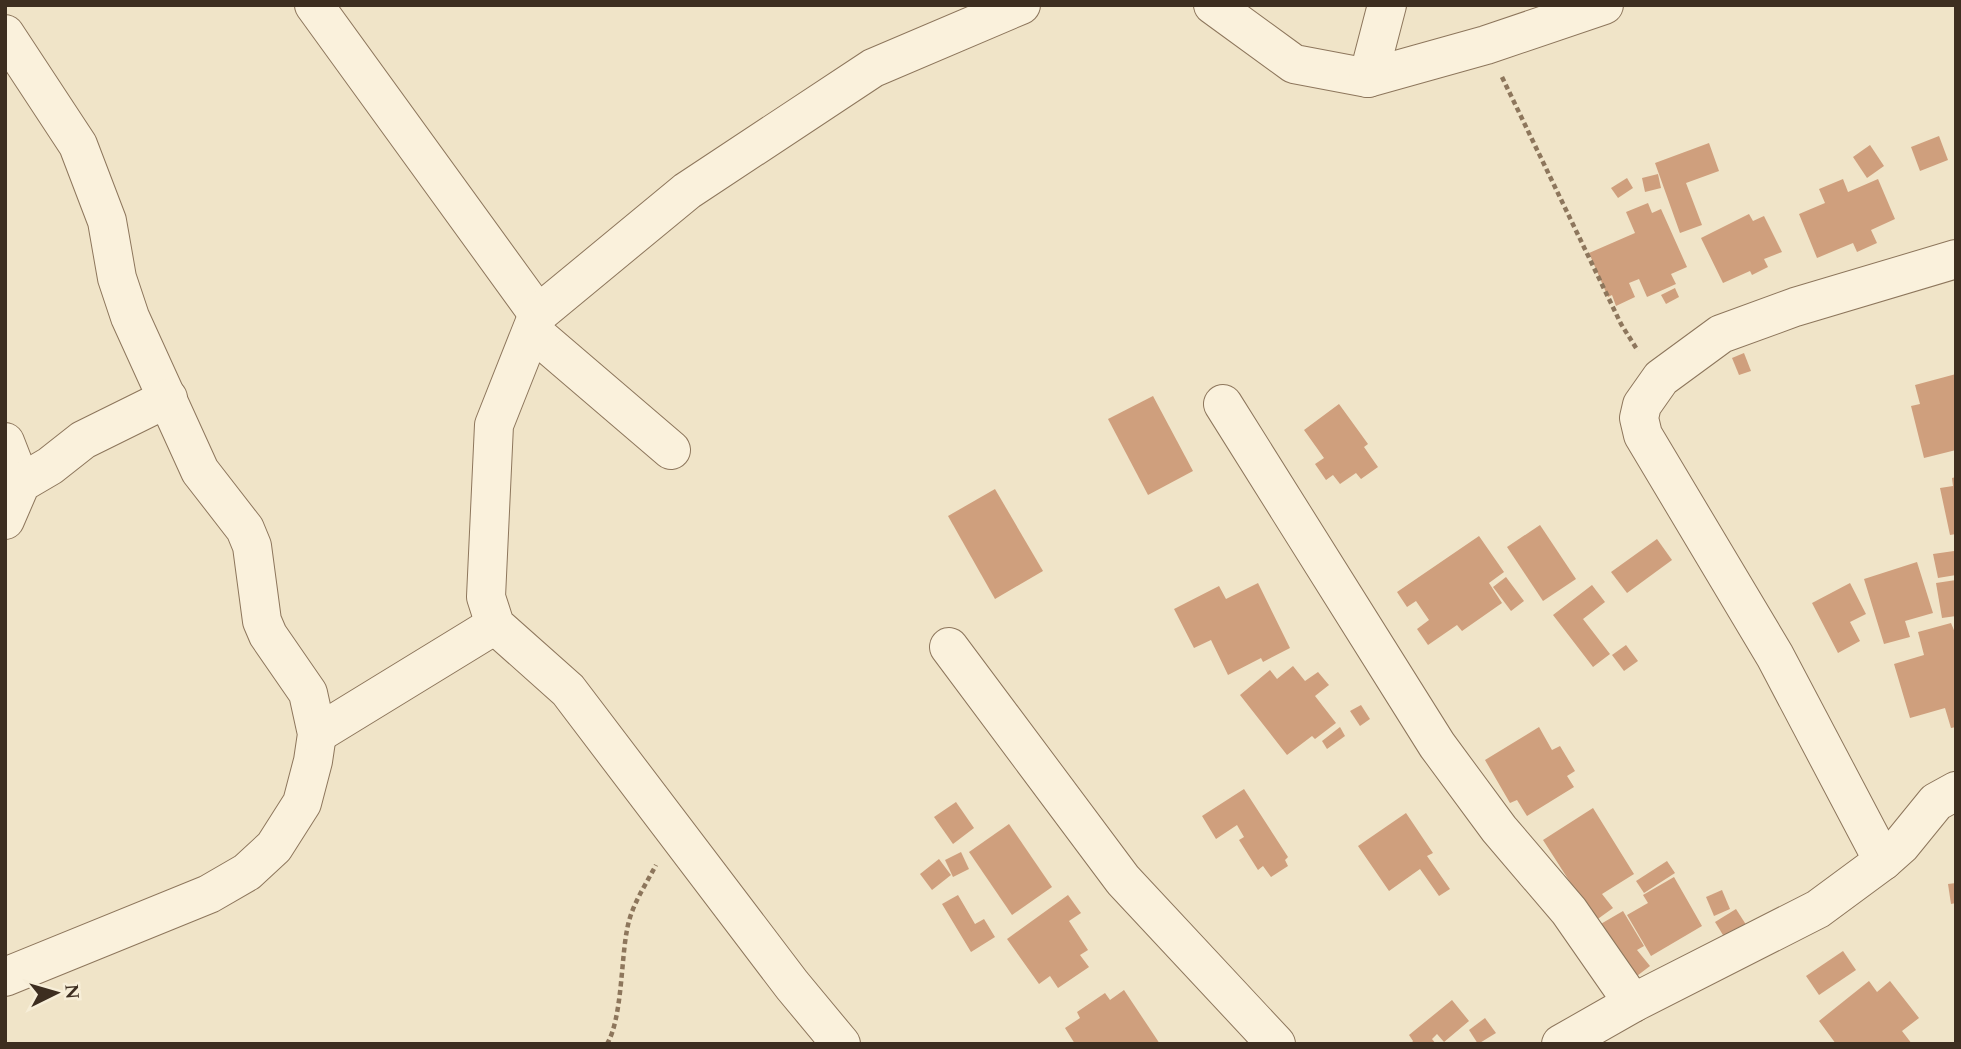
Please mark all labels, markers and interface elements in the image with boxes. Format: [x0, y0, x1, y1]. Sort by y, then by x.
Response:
north arrow [21, 958, 91, 1028]
text: N [56, 983, 87, 1001]

